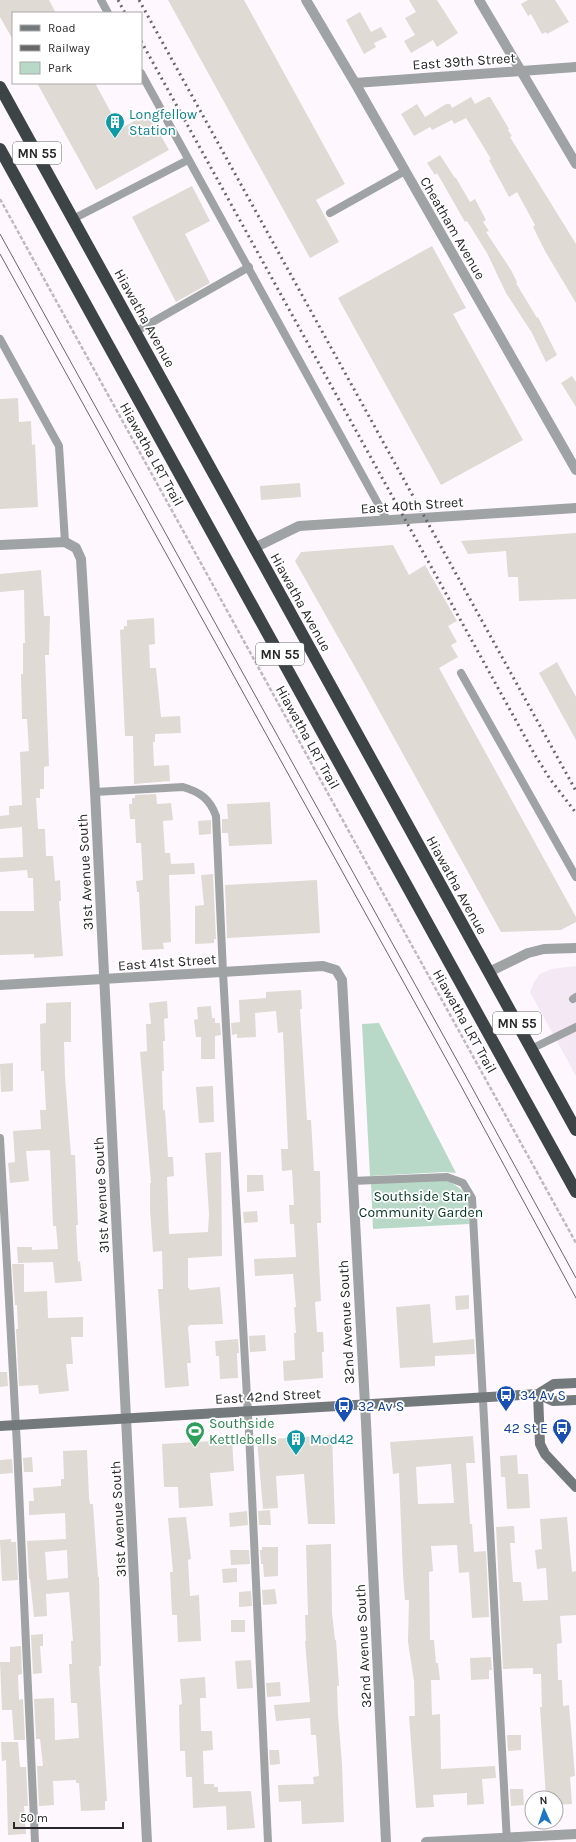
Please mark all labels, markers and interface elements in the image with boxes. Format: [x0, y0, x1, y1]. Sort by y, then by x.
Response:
legend [12, 12, 142, 84]
text: Road [48, 21, 76, 35]
text: Railway [48, 41, 90, 55]
street label: East 39th Street [412, 49, 516, 74]
text: Park [48, 61, 73, 75]
place label: Longfellow Station [129, 106, 197, 139]
building icon: Longfellow Station [104, 111, 126, 139]
road number: MN 55 [13, 142, 61, 164]
street label: Cheatham Avenue [416, 174, 489, 283]
street label: Hiawatha Avenue [110, 266, 179, 370]
street label: Hiawatha LRT Trail [116, 399, 187, 509]
street label: East 40th Street [360, 493, 464, 518]
street label: Hiawatha Avenue [266, 550, 335, 654]
road number: MN 55 [256, 643, 304, 665]
street label: Hiawatha LRT Trail [272, 682, 343, 792]
street label: 31st Avenue South [74, 813, 97, 931]
street label: Hiawatha Avenue [422, 833, 491, 937]
street label: East 41st Street [117, 951, 217, 974]
street label: Hiawatha LRT Trail [429, 966, 500, 1076]
road number: MN 55 [493, 1012, 541, 1034]
street label: 31st Avenue South [90, 1136, 113, 1254]
park label: Southside Star Community Garden [359, 1188, 483, 1221]
street label: 32nd Avenue South [335, 1260, 358, 1384]
bus stop icon: 34 Av S [495, 1384, 517, 1412]
street label: East 42nd Street [215, 1385, 321, 1408]
place label: 34 Av S [520, 1387, 566, 1404]
bus stop icon: 32 Av S [333, 1395, 355, 1423]
place label: 32 Av S [358, 1398, 404, 1415]
place label: Southside Kettlebells [209, 1415, 277, 1448]
bus stop icon: 42 St E [551, 1417, 573, 1445]
sports icon: Southside Kettlebells [184, 1420, 206, 1448]
place label: 42 St E [504, 1420, 548, 1437]
building icon: Mod42 [285, 1428, 307, 1456]
place label: Mod42 [310, 1431, 354, 1448]
street label: 31st Avenue South [107, 1460, 130, 1578]
street label: 32nd Avenue South [352, 1584, 375, 1708]
north arrow [524, 1790, 564, 1830]
text: N [539, 1794, 548, 1807]
scale bar [14, 1804, 123, 1830]
text: 50 m [20, 1811, 48, 1825]

